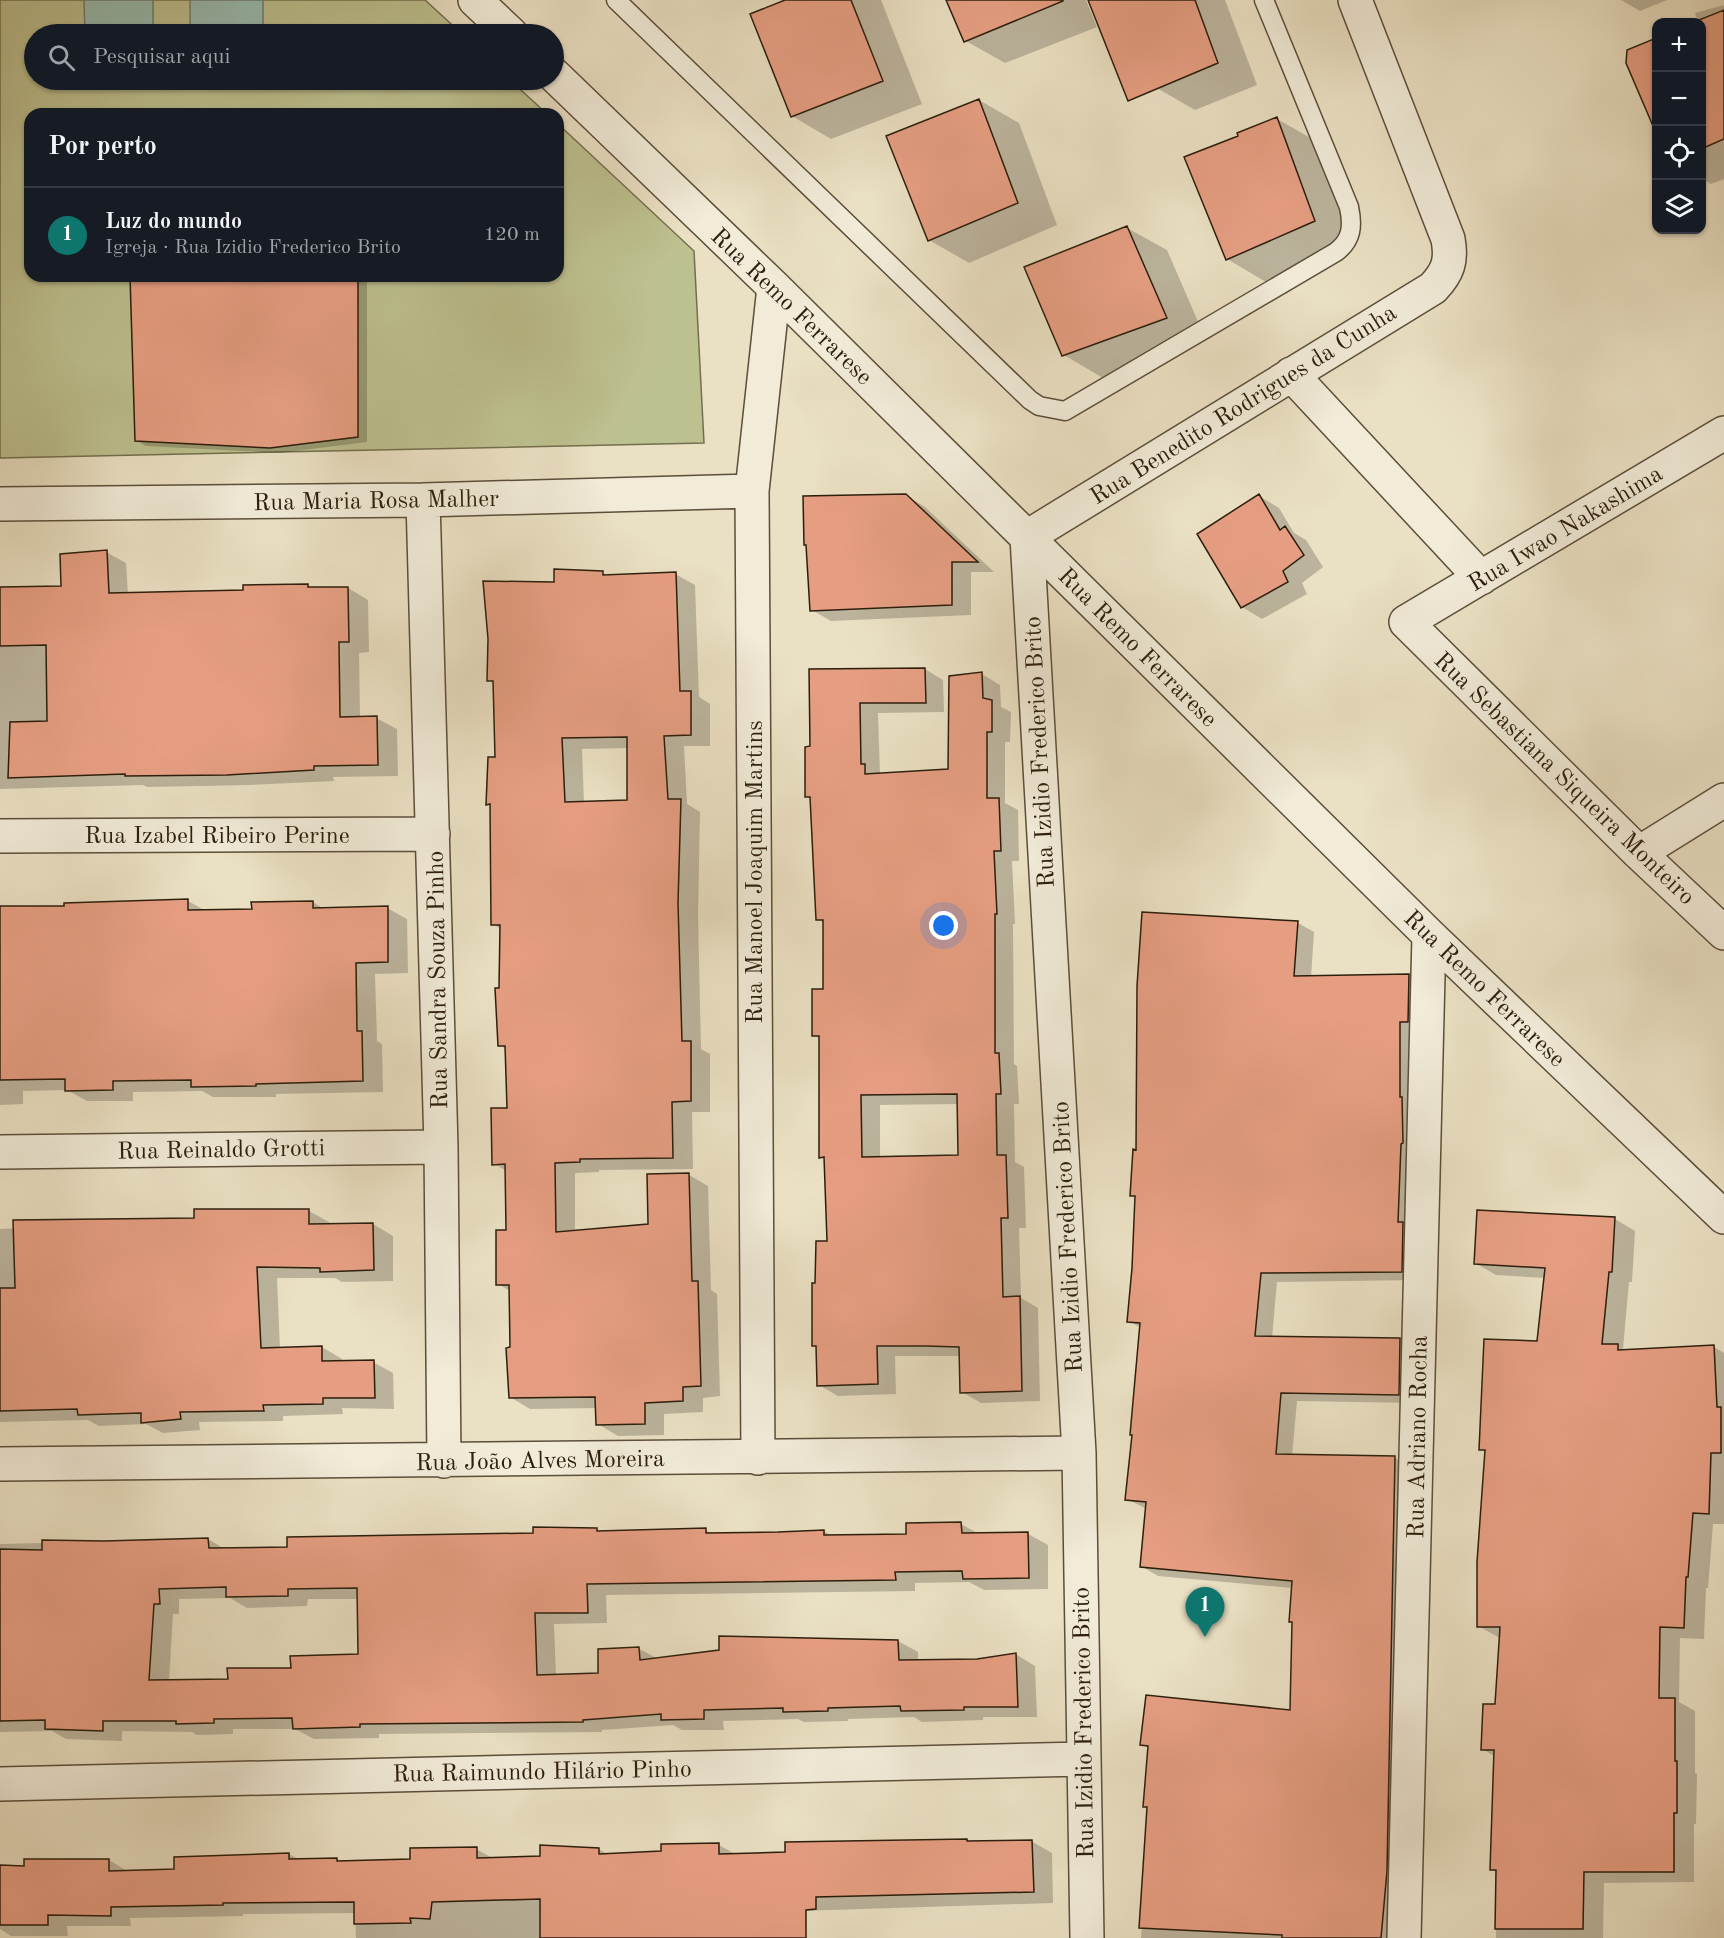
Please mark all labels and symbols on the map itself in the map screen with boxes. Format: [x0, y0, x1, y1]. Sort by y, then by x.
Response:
street label: Rua Remo Ferrarese [705, 225, 876, 390]
street label: Rua Benedito Rodrigues da Cunha [1087, 301, 1401, 510]
street label: Rua Iwao Nakashima [1465, 462, 1667, 597]
street label: Rua Maria Rosa Malher [253, 488, 499, 516]
street label: Rua Remo Ferrarese [1052, 564, 1221, 733]
street label: Rua Izidio Frederico Brito [1022, 615, 1060, 888]
street label: Rua Sebastiana Siqueira Monteiro [1429, 648, 1699, 910]
street label: Rua Manoel Joaquim Martins [744, 720, 768, 1024]
street label: Rua Izabel Ribeiro Perine [84, 825, 350, 849]
street label: Rua Sandra Souza Pinho [425, 850, 453, 1109]
street label: Rua Remo Ferrarese [1398, 907, 1569, 1072]
your location [929, 911, 958, 940]
street label: Rua Izidio Frederico Brito [1050, 1100, 1088, 1373]
street label: Rua Reinaldo Grotti [117, 1137, 325, 1165]
street label: Rua Adriano Rocha [1405, 1335, 1433, 1539]
street label: Rua João Alves Moreira [415, 1448, 665, 1476]
street label: Rua Izidio Frederico Brito [1071, 1587, 1099, 1859]
pin: 1 [1186, 1588, 1224, 1637]
street label: Rua Raimundo Hilário Pinho [392, 1758, 692, 1788]

